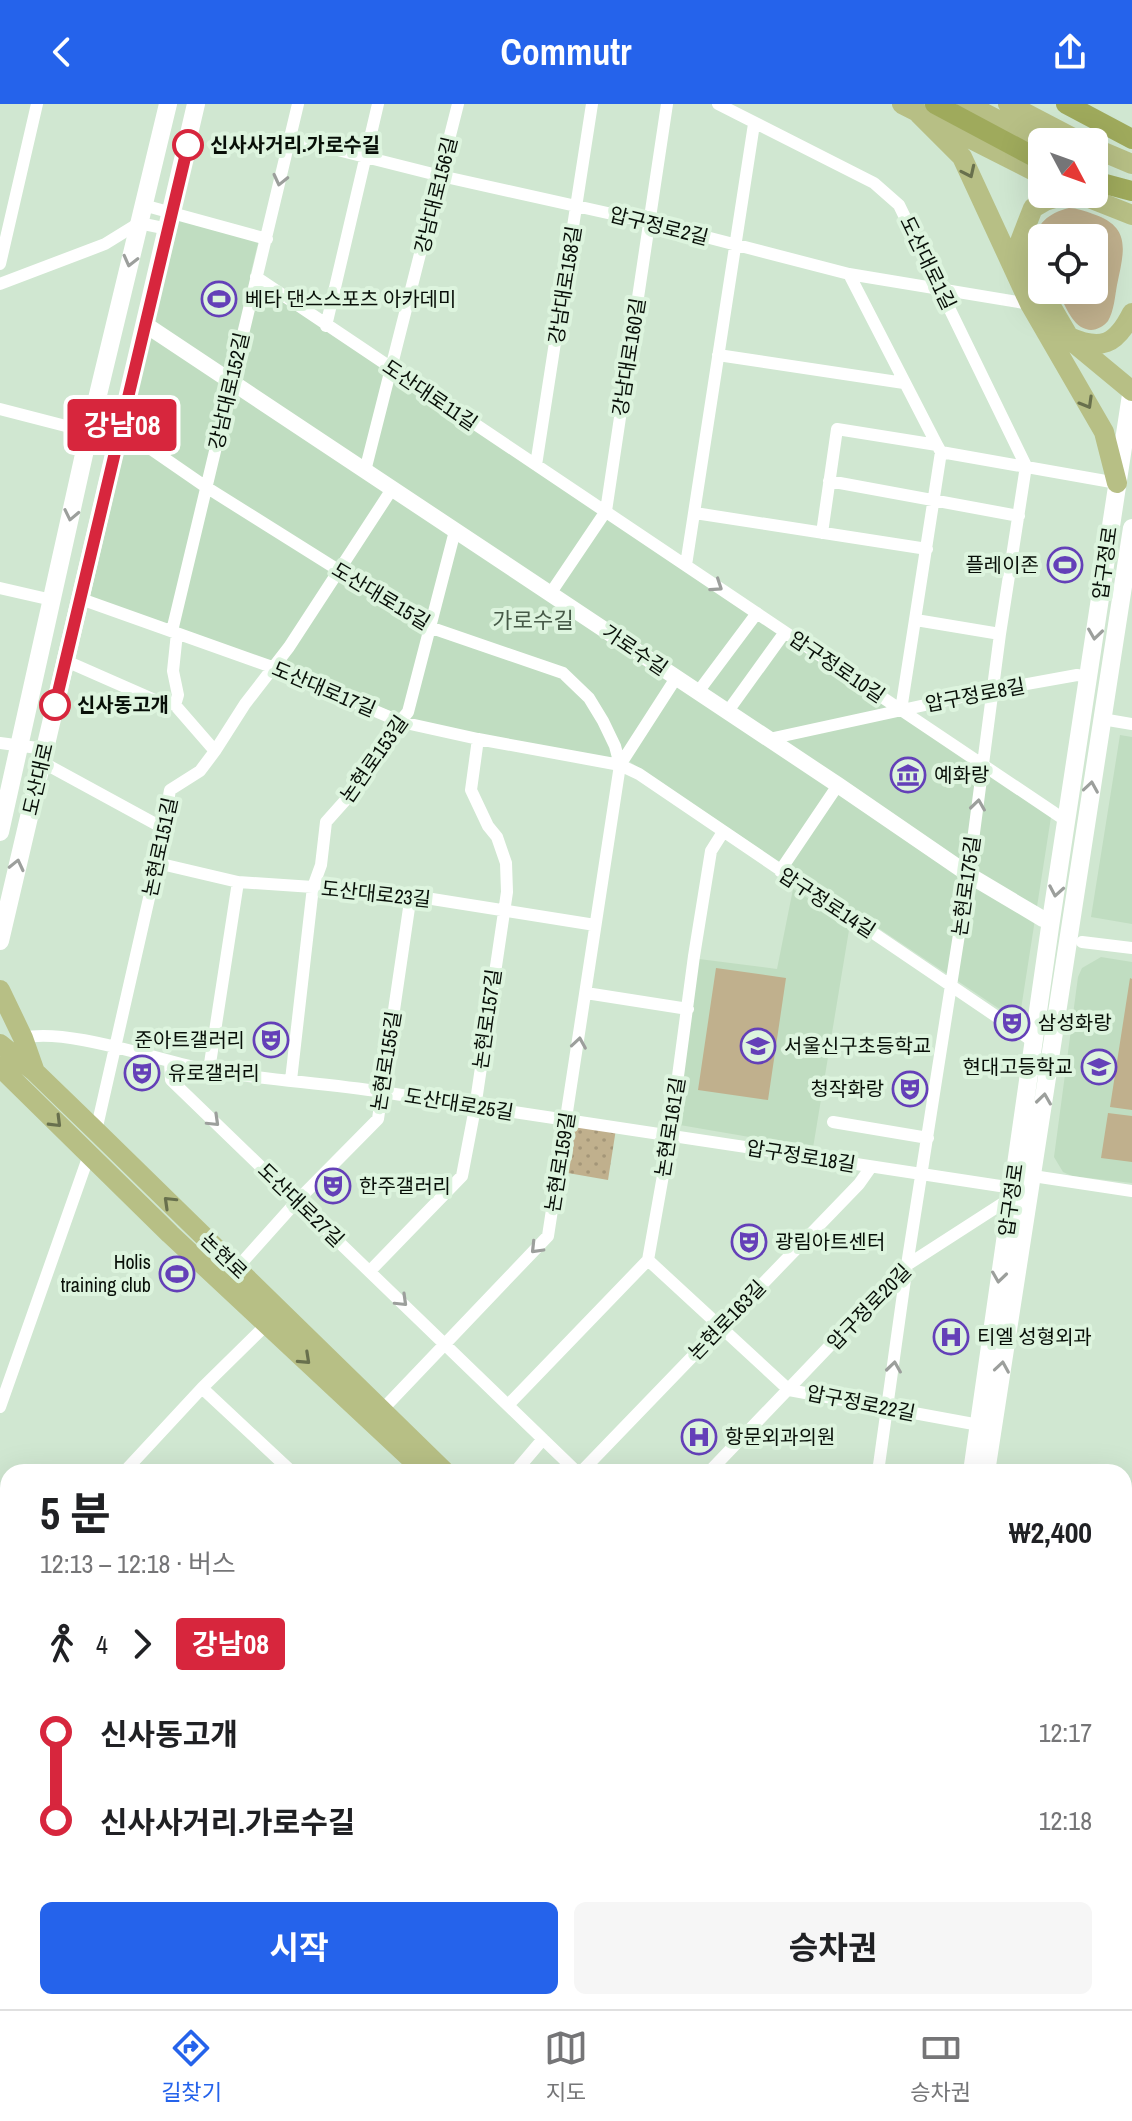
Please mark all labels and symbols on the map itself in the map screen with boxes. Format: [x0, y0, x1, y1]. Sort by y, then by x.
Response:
north arrow [1028, 128, 1108, 208]
marker: 신사사거리.가로수길 [173, 130, 203, 160]
place label: 신사사거리.가로수길 [210, 131, 380, 158]
street label: 강남대로156길 [408, 134, 463, 256]
one-way arrow [959, 164, 975, 178]
one-way arrow [272, 173, 289, 186]
street label: 압구정로2길 [607, 200, 711, 251]
street label: 도산대로1길 [894, 211, 963, 314]
street label: 강남대로158길 [542, 224, 587, 346]
one-way arrow [122, 254, 139, 268]
sports icon: 베타 댄스스포츠 아카데미 [200, 280, 238, 318]
place label: 베타 댄스스포츠 아카데미 [245, 285, 457, 312]
street label: 강남대로160길 [606, 296, 651, 418]
street label: 강남대로152길 [202, 330, 255, 452]
street label: 도산대로11길 [378, 353, 483, 436]
one-way arrow [1077, 394, 1093, 409]
line badge: 강남08 [66, 399, 178, 451]
one-way arrow [63, 507, 80, 521]
street label: 압구정로 [1086, 525, 1123, 601]
sports icon: 플레이존 [1046, 546, 1084, 584]
place label: 플레이존 [965, 551, 1039, 578]
street label: 도산대로15길 [327, 556, 435, 636]
one-way arrow [708, 576, 722, 591]
district label: 가로수길 [493, 605, 573, 635]
street label: 가로수길 [597, 618, 673, 681]
street label: 압구정로10길 [784, 625, 891, 709]
one-way arrow [1087, 627, 1104, 641]
street label: 도산대로17길 [268, 655, 380, 723]
street label: 압구정로8길 [923, 672, 1027, 717]
marker: 신사동고개 [40, 690, 70, 720]
place label: 신사동고개 [77, 691, 169, 718]
street label: 논현로153길 [334, 710, 414, 808]
street label: 도산대로 [16, 740, 59, 818]
museum icon: 예화랑 [889, 756, 927, 794]
place label: 예화랑 [934, 761, 989, 788]
one-way arrow [1082, 780, 1099, 794]
street label: 논현로151길 [136, 795, 183, 899]
one-way arrow [969, 799, 986, 812]
street label: 논현로175길 [945, 834, 986, 938]
one-way arrow [8, 858, 25, 872]
street label: 압구정로14길 [774, 861, 881, 944]
street label: 도산대로23길 [320, 874, 432, 913]
one-way arrow [1048, 884, 1065, 898]
street label: 논현로157길 [466, 967, 507, 1071]
theatre icon: 삼성화랑 [993, 1004, 1031, 1042]
street label: 논현로155길 [364, 1009, 407, 1113]
place label: 삼성화랑 [1038, 1009, 1112, 1036]
theatre icon: 준아트갤러리 [252, 1021, 290, 1059]
place label: 준아트갤러리 [135, 1026, 245, 1053]
school or university icon: 서울신구초등학교 [739, 1027, 777, 1065]
place label: 서울신구초등학교 [784, 1032, 931, 1059]
one-way arrow [570, 1037, 587, 1050]
school or university icon: 현대고등학교 [1080, 1048, 1118, 1086]
place label: 현대고등학교 [963, 1053, 1073, 1080]
theatre icon: 유로갤러리 [123, 1054, 161, 1092]
place label: 유로갤러리 [168, 1059, 260, 1086]
theatre icon: 청작화랑 [891, 1070, 929, 1108]
street label: 논현로161길 [648, 1075, 691, 1179]
place label: 청작화랑 [810, 1075, 884, 1102]
street label: 도산대로25길 [403, 1082, 516, 1125]
one-way arrow [1035, 1092, 1052, 1106]
street label: 논현로159길 [538, 1110, 581, 1214]
one-way arrow [47, 1112, 61, 1127]
one-way arrow [205, 1112, 219, 1127]
street label: 압구정로18길 [745, 1134, 858, 1177]
street label: 도산대로27길 [252, 1157, 350, 1253]
street label: 압구정로 [992, 1162, 1029, 1238]
theatre icon: 한주갤러리 [314, 1167, 352, 1205]
place label: 한주갤러리 [359, 1172, 451, 1199]
one-way arrow [164, 1197, 178, 1211]
theatre icon: 광림아트센터 [730, 1223, 768, 1261]
street label: 논현로 [195, 1227, 254, 1285]
place label: 광림아트센터 [775, 1228, 885, 1255]
one-way arrow [531, 1239, 545, 1253]
place label: Holis training club [61, 1248, 151, 1298]
sports icon: Holis training club [158, 1255, 196, 1293]
street label: 압구정로20길 [821, 1258, 917, 1356]
one-way arrow [991, 1270, 1008, 1284]
street label: 논현로163길 [682, 1274, 771, 1365]
one-way arrow [393, 1292, 407, 1306]
hospital icon: 티엘 성형외과 [932, 1318, 970, 1356]
place label: 티엘 성형외과 [977, 1323, 1092, 1350]
one-way arrow [295, 1350, 310, 1364]
one-way arrow [885, 1360, 902, 1373]
one-way arrow [993, 1360, 1010, 1374]
street label: 압구정로22길 [804, 1379, 918, 1426]
hospital icon: 항문외과의원 [680, 1418, 718, 1456]
place label: 항문외과의원 [725, 1423, 835, 1450]

